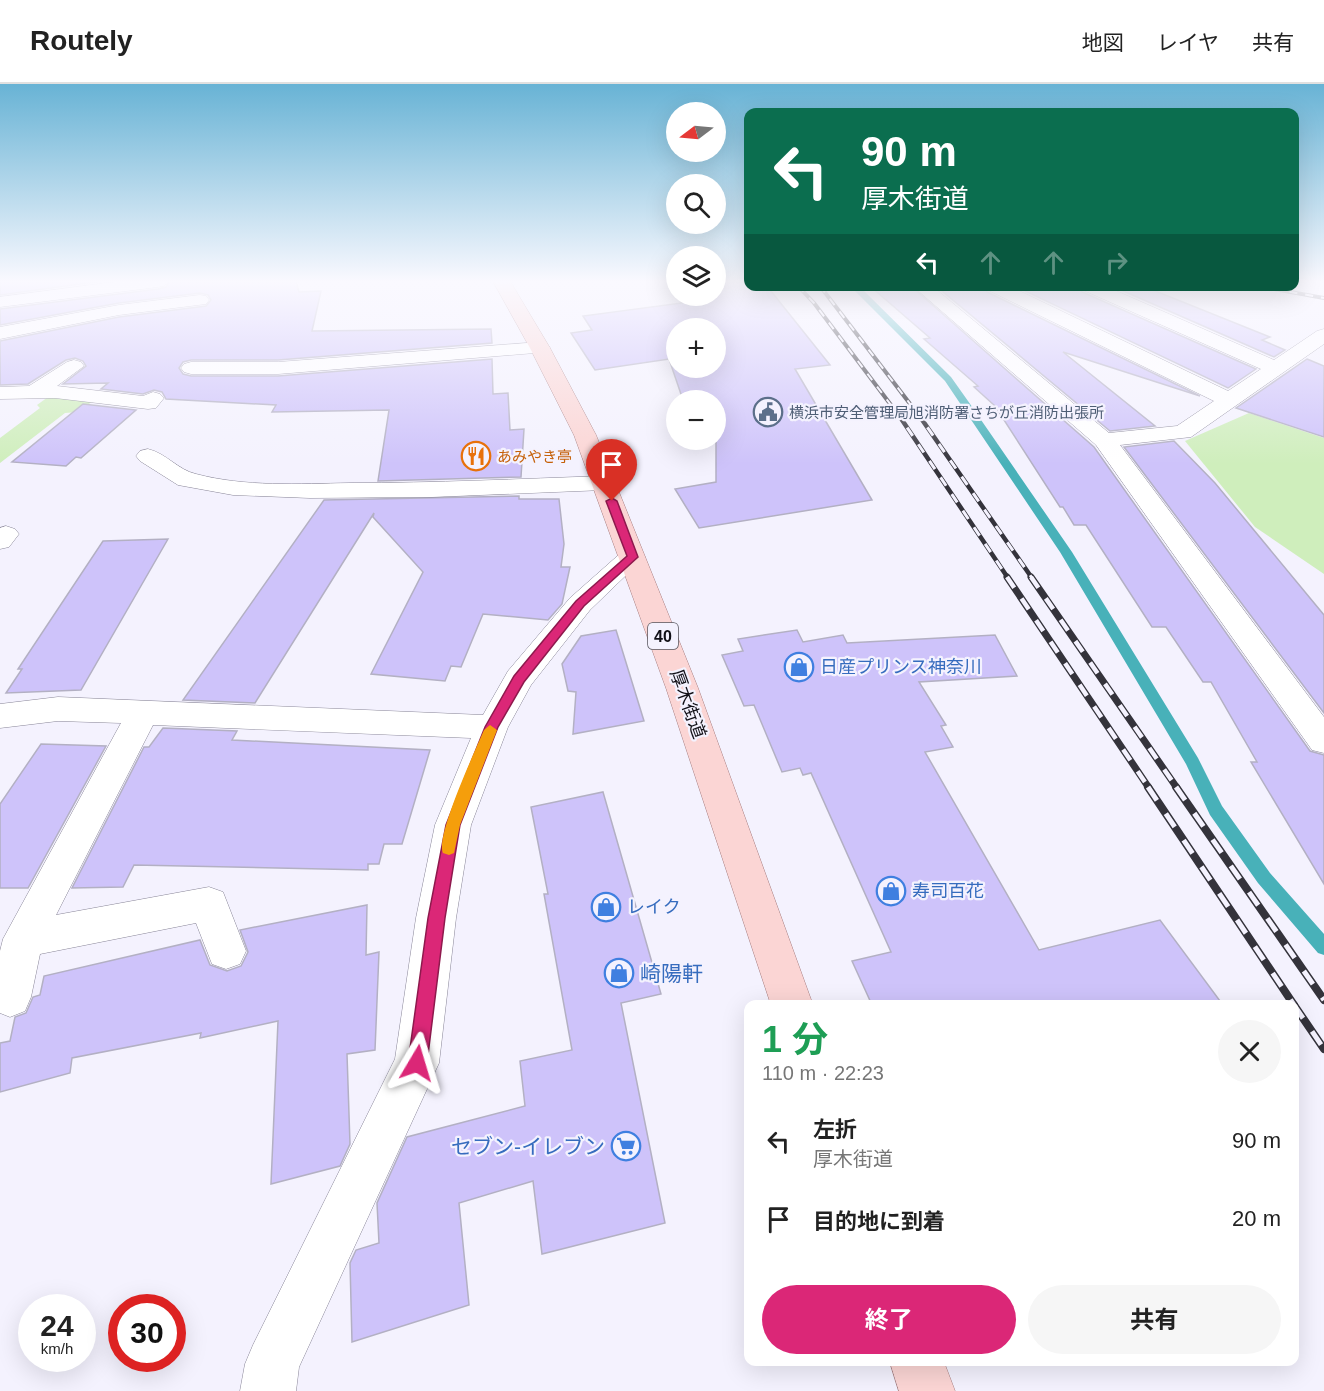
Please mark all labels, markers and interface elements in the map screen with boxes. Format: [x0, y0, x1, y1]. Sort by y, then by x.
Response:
text: Routely [30, 25, 133, 56]
text: 地図 [1082, 31, 1124, 54]
text: レイヤ [1157, 31, 1219, 54]
text: 共有 [1252, 31, 1294, 54]
north arrow [666, 102, 726, 162]
map controls [666, 102, 726, 450]
text: 90 m [861, 128, 957, 175]
icon: left [762, 132, 840, 210]
button: search [666, 174, 726, 234]
text: 厚木街道 [861, 184, 969, 214]
button: layers [666, 246, 726, 306]
icon: left [911, 246, 944, 279]
icon: ahead [974, 246, 1007, 279]
icon: ahead [1037, 246, 1070, 279]
icon: right [1100, 246, 1133, 279]
button: + [666, 318, 726, 378]
button: − [666, 390, 726, 450]
public building icon: 横浜市安全管理局旭消防署さちが丘消防出張所 [752, 396, 784, 428]
place label: 横浜市安全管理局旭消防署さちが丘消防出張所 [789, 404, 1104, 421]
pin [586, 439, 637, 501]
restaurant icon: あみやき亭 [460, 440, 492, 472]
place label: あみやき亭 [497, 448, 572, 465]
icon: arrive [595, 448, 628, 481]
road number: 40 [648, 623, 678, 649]
shop icon: 日産プリンス神奈川 [783, 651, 815, 683]
place label: 日産プリンス神奈川 [820, 657, 982, 677]
street label: 厚木街道 [666, 667, 710, 741]
shop icon: 寿司百花 [875, 875, 907, 907]
place label: 寿司百花 [912, 881, 984, 901]
shop icon: レイク [590, 891, 622, 923]
place label: レイク [627, 897, 681, 917]
shop icon: 崎陽軒 [603, 957, 635, 989]
place label: 崎陽軒 [640, 962, 703, 985]
text: 1 分 [762, 1019, 828, 1060]
button: close [1218, 1020, 1281, 1083]
position arrow [385, 1031, 449, 1095]
text: 110 m · 22:23 [762, 1062, 884, 1084]
text: 左折 [813, 1117, 857, 1142]
icon: left [762, 1125, 795, 1158]
text: 90 m [1232, 1128, 1281, 1153]
supermarket icon: セブン-イレブン [610, 1130, 642, 1162]
place label: セブン-イレブン [451, 1135, 605, 1158]
text: 厚木街道 [813, 1148, 893, 1170]
icon: arrive [762, 1203, 795, 1236]
text: 20 m [1232, 1206, 1281, 1231]
text: 目的地に到着 [813, 1209, 945, 1234]
button: 終了 [762, 1285, 1016, 1354]
button: 共有 [1028, 1285, 1281, 1354]
speed limit sign: 30 [108, 1294, 186, 1372]
text: 24 [40, 1309, 74, 1342]
text: km/h [41, 1340, 73, 1357]

